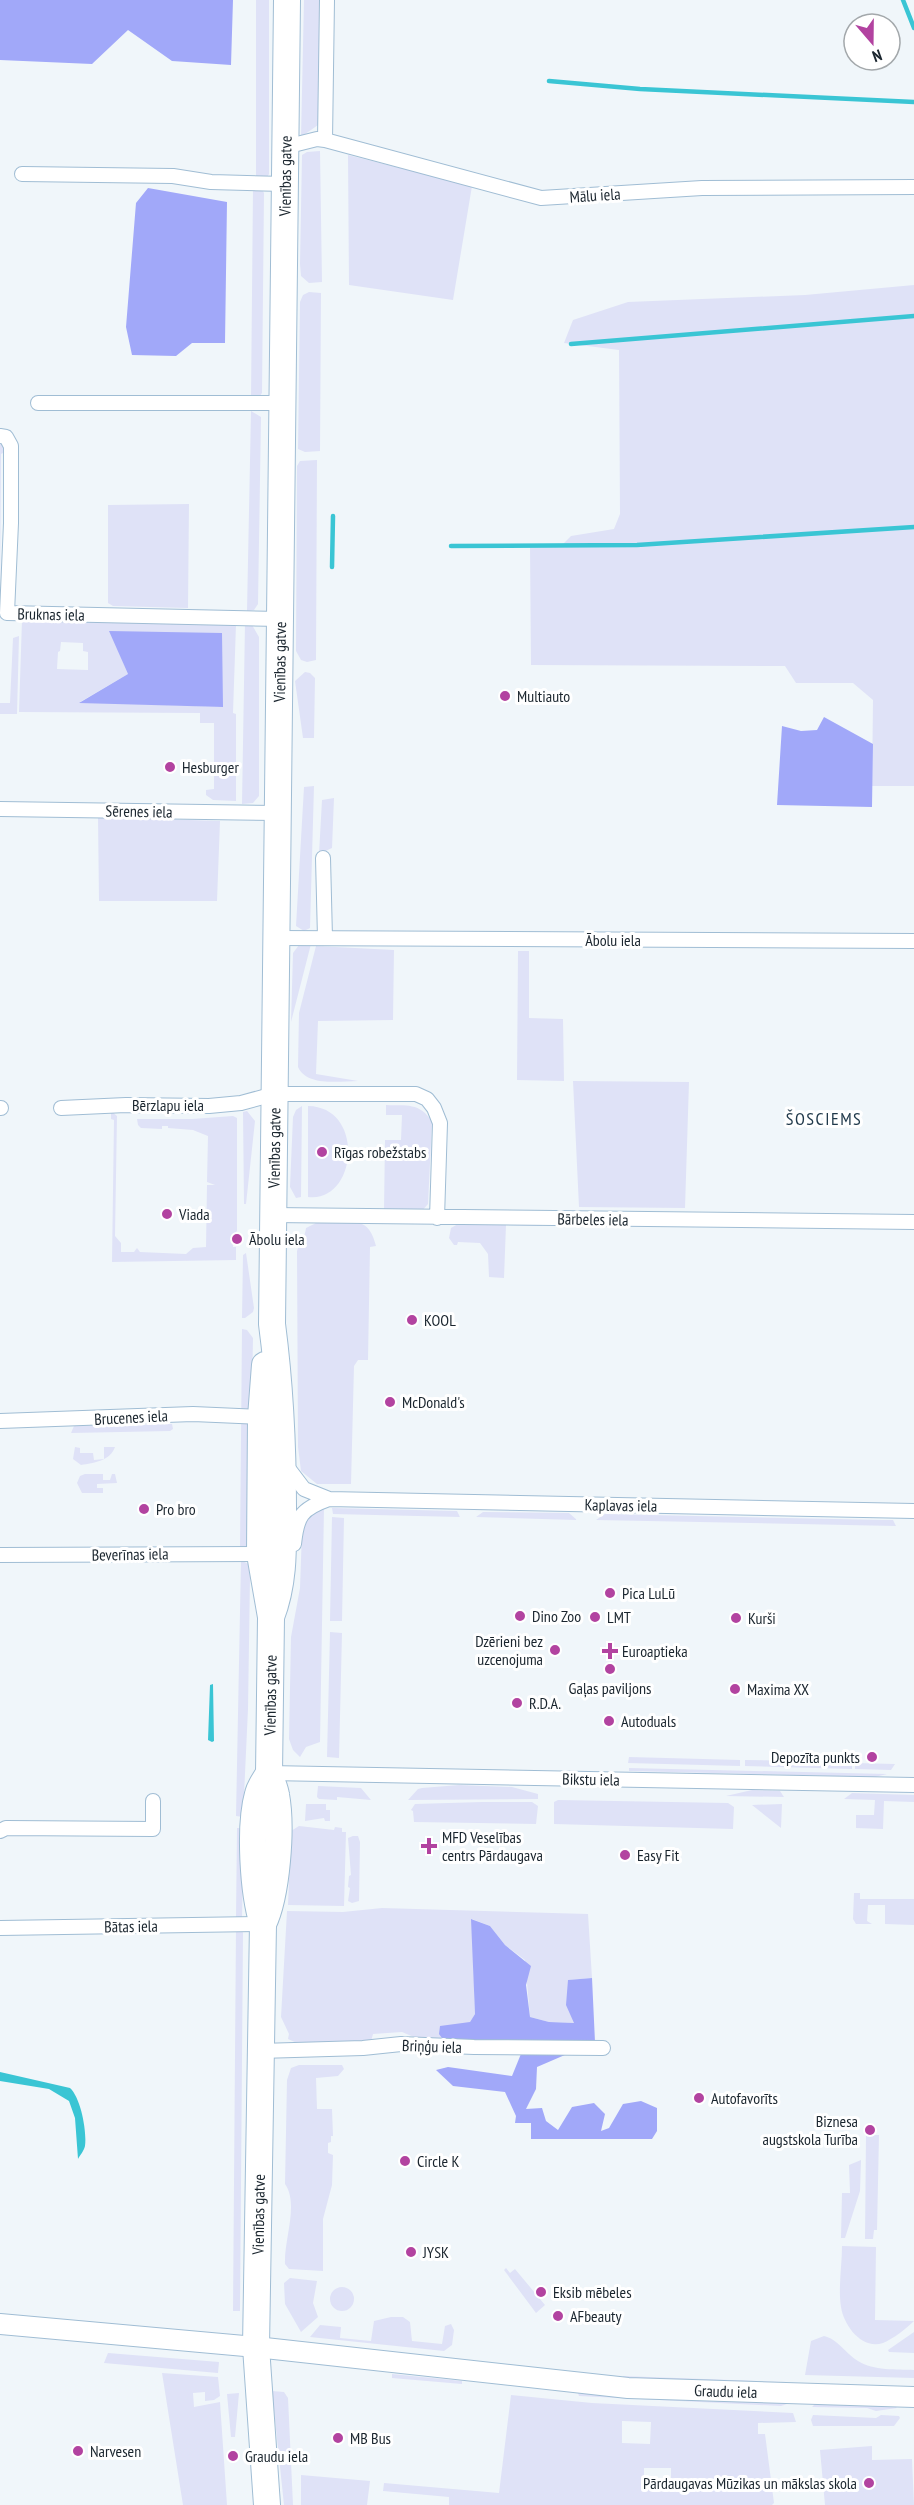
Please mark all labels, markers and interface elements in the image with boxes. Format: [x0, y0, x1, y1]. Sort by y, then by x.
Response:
north arrow [842, 12, 902, 72]
text: N [870, 45, 885, 67]
street label: Vienības gatve [275, 135, 295, 217]
street label: Mālu iela [569, 183, 621, 207]
street label: Bruknas iela [17, 603, 85, 625]
street label: Vienības gatve [269, 621, 290, 703]
place label: Multiauto [517, 686, 570, 706]
marker: Multiauto [498, 689, 512, 703]
place label: Hesburger [182, 757, 239, 777]
marker: Hesburger [163, 760, 177, 774]
street label: Sērenes iela [105, 800, 173, 822]
street label: Ābolu iela [585, 930, 641, 950]
street label: Bērzlapu iela [132, 1095, 204, 1115]
street label: Vienības gatve [264, 1107, 284, 1189]
district label: ŠOSCIEMS [786, 1107, 862, 1130]
place label: Rīgas robežstabs [334, 1142, 426, 1162]
marker: Rīgas robežstabs [315, 1145, 329, 1159]
place label: Viada [178, 1204, 210, 1224]
marker: Viada [160, 1207, 174, 1221]
street label: Bārbeles iela [557, 1208, 629, 1230]
place label: Ābolu iela [249, 1229, 305, 1249]
marker: Ābolu iela [230, 1232, 244, 1246]
place label: KOOL [424, 1310, 456, 1330]
marker: KOOL [405, 1313, 419, 1327]
place label: McDonald's [402, 1392, 465, 1412]
marker: McDonald's [383, 1395, 397, 1409]
street label: Brucenes iela [94, 1405, 168, 1429]
street label: Kaplavas iela [585, 1494, 657, 1516]
place label: Pro bro [156, 1499, 196, 1519]
marker: Pro bro [137, 1502, 151, 1516]
street label: Beverīnas iela [91, 1543, 169, 1565]
place label: Pica LuLū [622, 1583, 675, 1603]
marker: Pica LuLū [603, 1586, 617, 1600]
place label: Dino Zoo [532, 1606, 581, 1626]
place label: LMT [607, 1607, 631, 1627]
place label: Kurši [748, 1608, 776, 1628]
marker: Dino Zoo [513, 1609, 527, 1623]
marker: LMT [588, 1610, 602, 1624]
marker: Kurši [729, 1611, 743, 1625]
place label: Dzērieni bez uzcenojuma [475, 1631, 543, 1669]
place label: Euroaptieka [622, 1641, 688, 1661]
marker: Dzērieni bez uzcenojuma [548, 1643, 562, 1657]
marker: Euroaptieka [603, 1644, 617, 1658]
street label: Vienības gatve [259, 1655, 281, 1737]
marker: Gaļas paviljons [603, 1662, 617, 1676]
place label: Gaļas paviljons [569, 1678, 651, 1698]
place label: Maxima XX [747, 1679, 809, 1699]
marker: Maxima XX [728, 1682, 742, 1696]
place label: R.D.A. [529, 1693, 561, 1713]
marker: R.D.A. [510, 1696, 524, 1710]
place label: Autoduals [621, 1711, 676, 1731]
marker: Autoduals [602, 1714, 616, 1728]
place label: Depozīta punkts [771, 1747, 860, 1767]
marker: Depozīta punkts [865, 1750, 879, 1764]
street label: Bikstu iela [562, 1768, 620, 1790]
place label: MFD Veselības centrs Pārdaugava [442, 1827, 543, 1865]
marker: MFD Veselības centrs Pārdaugava [420, 1837, 438, 1855]
place label: Easy Fit [637, 1845, 680, 1865]
marker: Easy Fit [618, 1848, 632, 1862]
street label: Bātas iela [104, 1916, 158, 1936]
street label: Briņģu iela [402, 2035, 462, 2057]
place label: Autofavorīts [711, 2088, 778, 2108]
marker: Autofavorīts [692, 2091, 706, 2105]
place label: Biznesa augstskola Turība [763, 2111, 858, 2149]
marker: Biznesa augstskola Turība [863, 2123, 877, 2137]
place label: Circle K [417, 2151, 460, 2171]
marker: Circle K [398, 2154, 412, 2168]
street label: Vienības gatve [248, 2174, 269, 2256]
place label: JYSK [422, 2242, 449, 2262]
marker: JYSK [404, 2245, 418, 2259]
place label: Eksib mēbeles [553, 2282, 632, 2302]
marker: Eksib mēbeles [534, 2285, 548, 2299]
place label: AFbeauty [570, 2306, 621, 2326]
marker: AFbeauty [551, 2309, 565, 2323]
street label: Graudu iela [694, 2380, 758, 2402]
place label: MB Bus [350, 2428, 391, 2448]
marker: MB Bus [331, 2431, 345, 2445]
place label: Narvesen [90, 2441, 141, 2461]
marker: Narvesen [71, 2444, 85, 2458]
place label: Graudu iela [245, 2446, 308, 2466]
marker: Graudu iela [226, 2449, 240, 2463]
place label: Pārdaugavas Mūzikas un mākslas skola [643, 2473, 857, 2493]
marker: Pārdaugavas Mūzikas un mākslas skola [862, 2476, 876, 2490]

